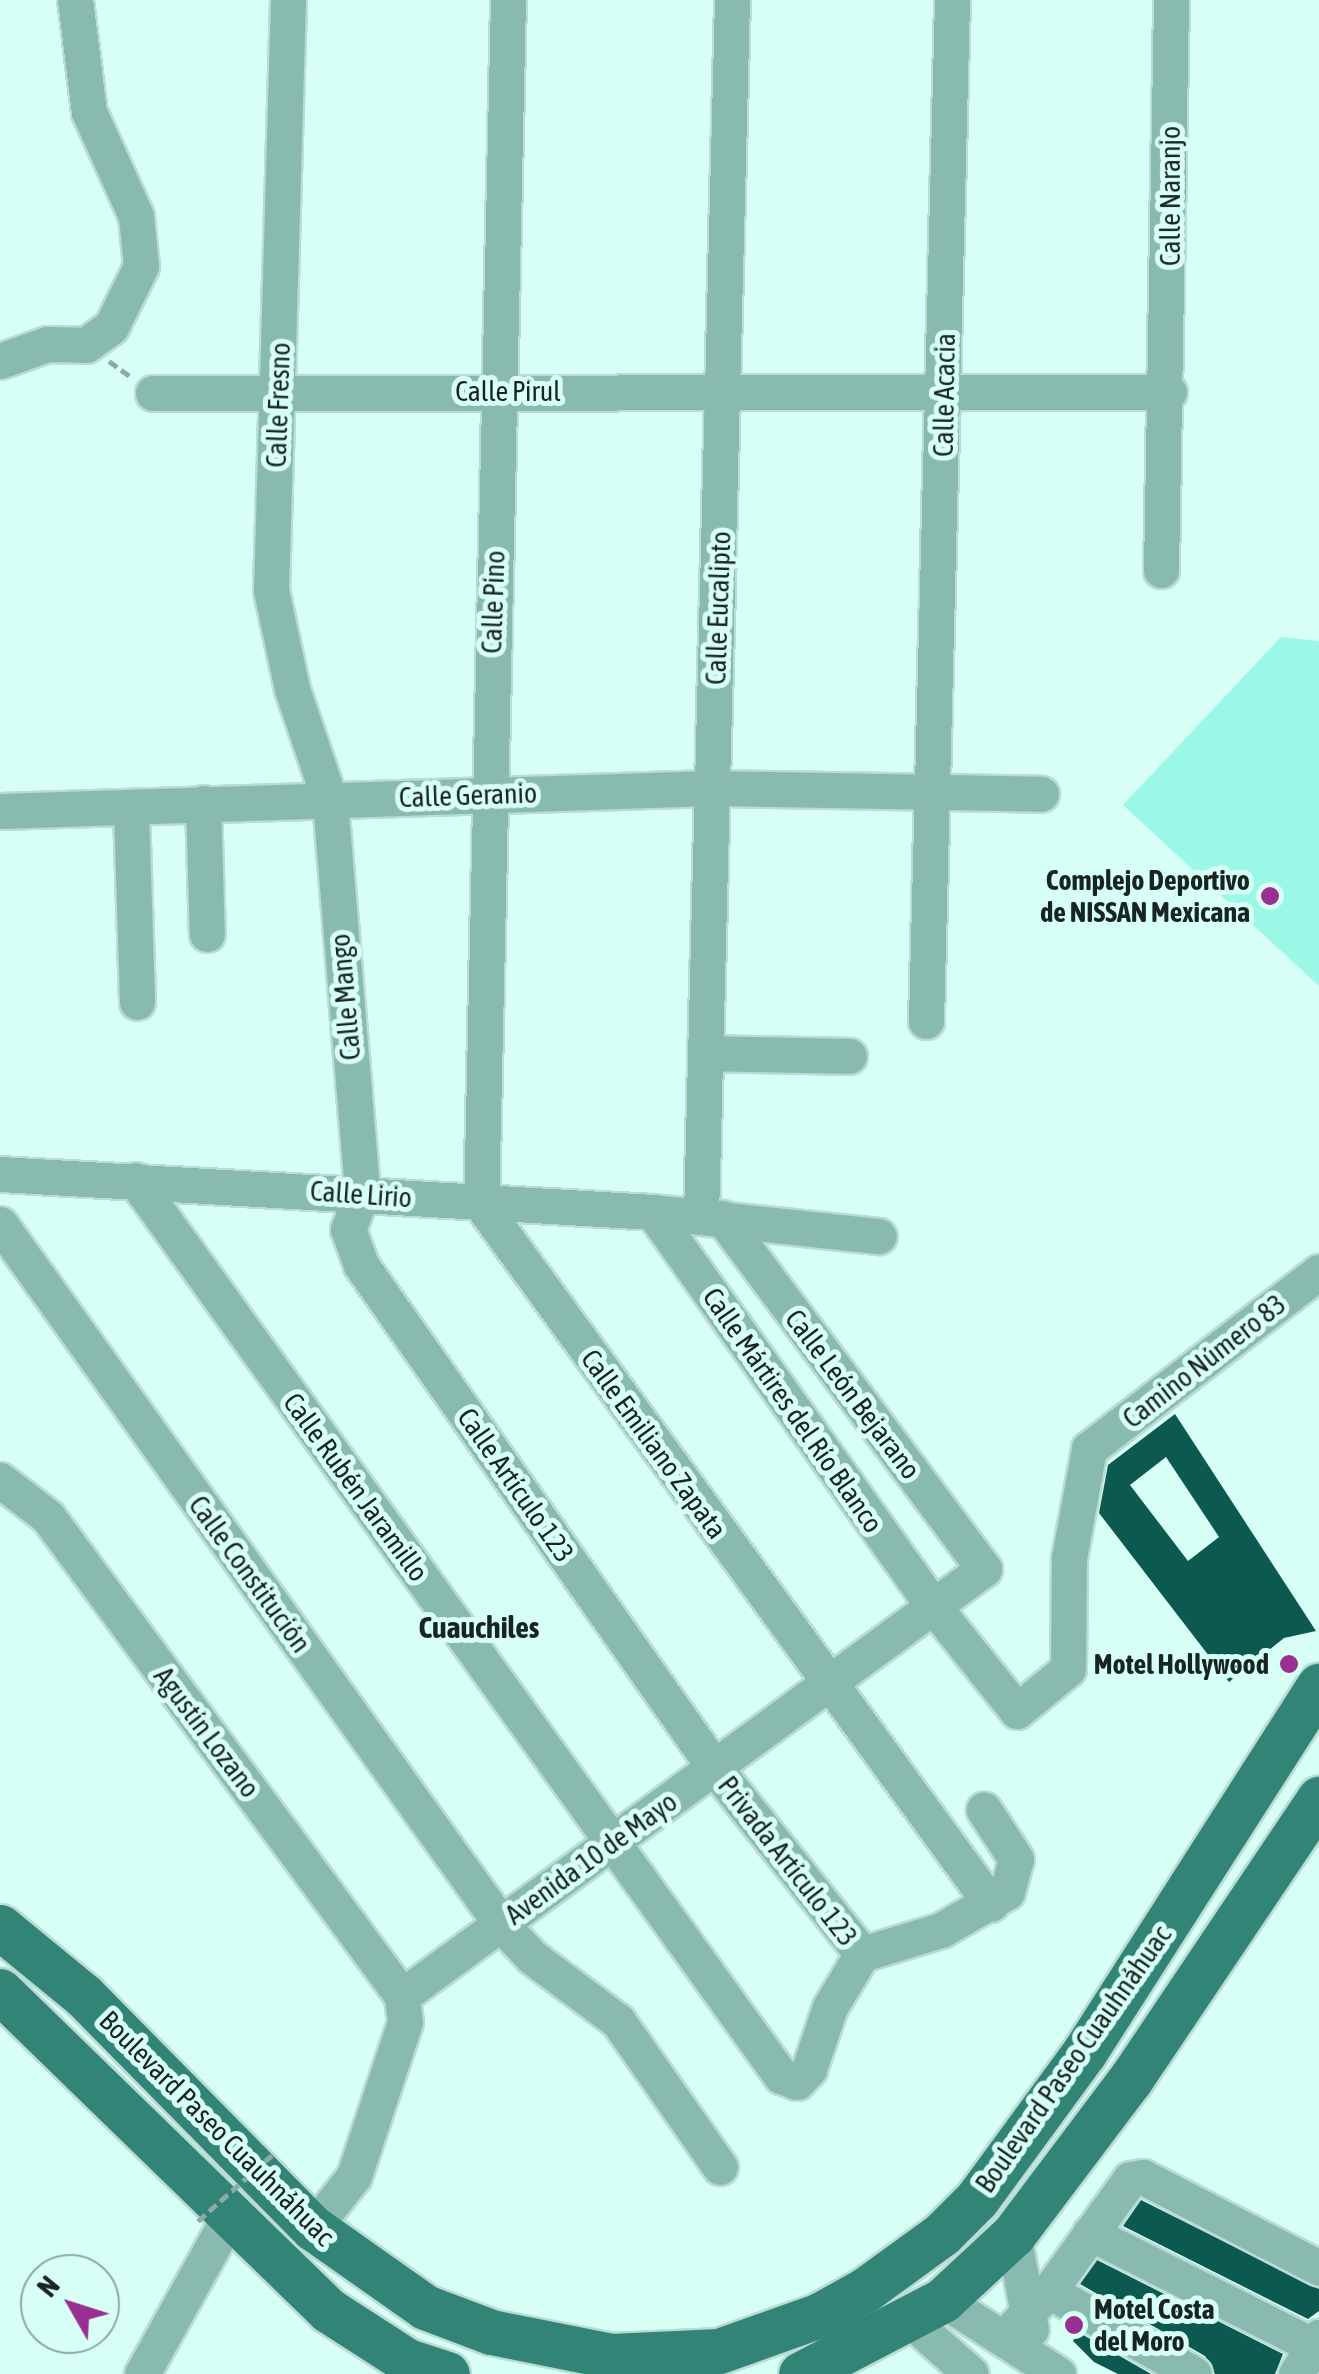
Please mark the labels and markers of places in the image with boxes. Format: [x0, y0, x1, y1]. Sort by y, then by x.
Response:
place label: Complejo Deportivo de NISSAN Mexicana [1040, 863, 1250, 929]
marker: Complejo Deportivo de NISSAN Mexicana [1259, 885, 1281, 907]
place label: Motel Hollywood [1094, 1647, 1269, 1681]
marker: Motel Hollywood [1278, 1653, 1300, 1675]
place label: Motel Costa del Moro [1094, 2292, 1214, 2358]
marker: Motel Costa del Moro [1063, 2314, 1085, 2336]

